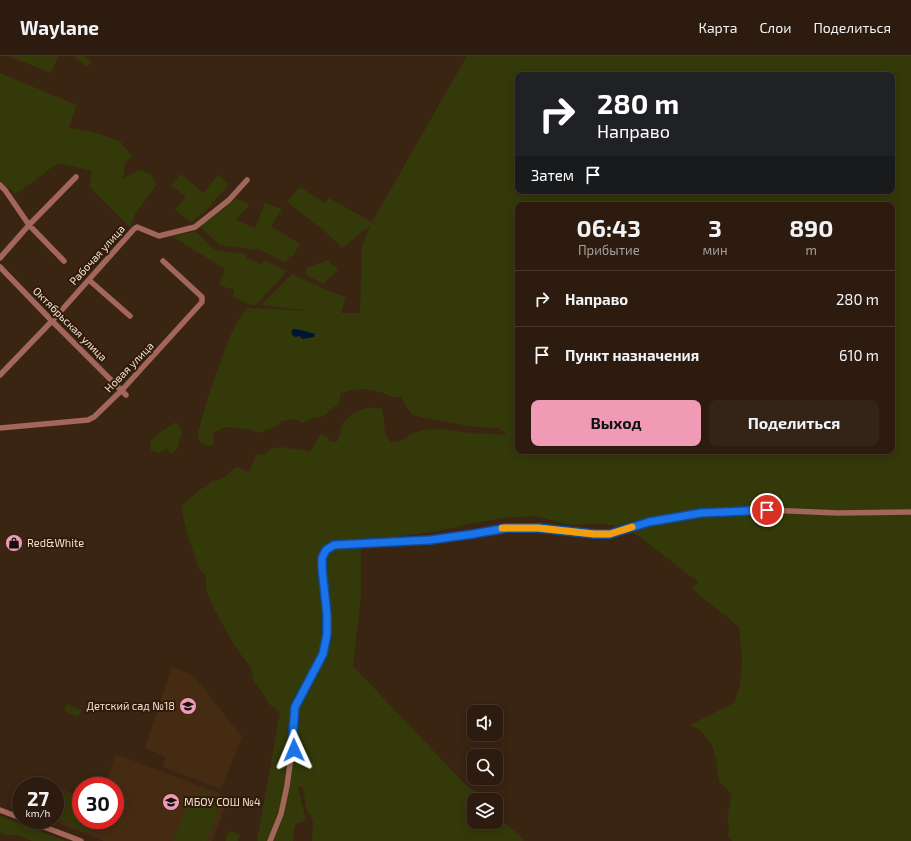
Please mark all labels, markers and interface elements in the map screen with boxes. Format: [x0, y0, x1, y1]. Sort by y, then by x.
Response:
text: Waylane [20, 16, 99, 39]
text: Карта [698, 19, 737, 36]
text: Слои [759, 19, 791, 36]
text: Поделиться [813, 19, 891, 36]
text: 280 m [597, 86, 679, 120]
icon: right [531, 88, 583, 140]
text: Направо [597, 120, 670, 142]
icon: arrive [582, 164, 604, 186]
text: Затем [531, 166, 574, 184]
text: 06:43 [577, 213, 641, 242]
text: 3 [708, 213, 722, 242]
text: 890 [789, 213, 833, 242]
street label: Рабочая улица [66, 222, 128, 288]
text: Прибытие [578, 242, 640, 258]
text: мин [703, 242, 728, 258]
text: m [806, 242, 817, 258]
street label: Октябрьская улица [30, 284, 110, 364]
icon: right [531, 288, 553, 310]
text: Направо [565, 290, 628, 308]
text: 280 m [836, 290, 879, 308]
street label: Новая улица [101, 339, 157, 395]
icon: arrive [531, 344, 553, 366]
text: Пункт назначения [565, 346, 699, 364]
text: 610 m [839, 346, 879, 364]
button: Выход [531, 400, 701, 446]
button: Поделиться [709, 400, 879, 446]
pin [750, 493, 784, 527]
icon: arrive [756, 499, 778, 521]
shop icon: Red&White [4, 533, 24, 553]
place label: Red&White [27, 536, 84, 549]
school or university icon: Детский сад №18 [178, 696, 198, 716]
place label: Детский сад №18 [86, 699, 175, 712]
map controls [467, 705, 503, 829]
button: sound [467, 705, 503, 741]
position arrow [273, 729, 315, 771]
button: search [467, 749, 503, 785]
speed limit sign: 30 [72, 777, 124, 829]
text: 27 [27, 786, 49, 810]
school or university icon: МБОУ СОШ №4 [161, 792, 181, 812]
button: layers [467, 793, 503, 829]
place label: МБОУ СОШ №4 [184, 795, 261, 808]
text: km/h [26, 807, 50, 819]

